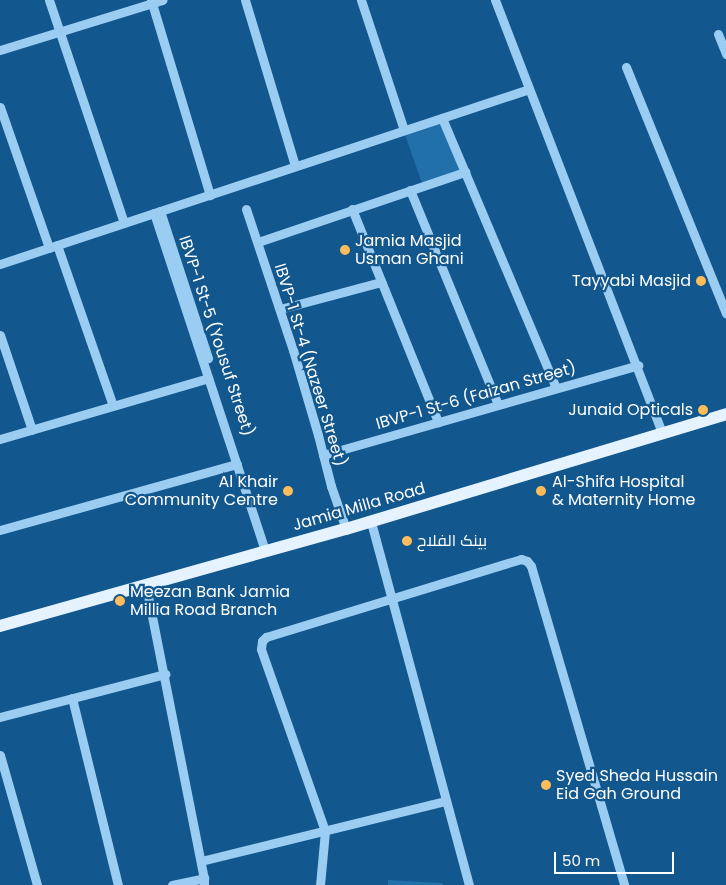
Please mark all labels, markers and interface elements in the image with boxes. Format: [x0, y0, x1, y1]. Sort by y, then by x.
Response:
place label: Jamia Masjid Usman Ghani [355, 231, 464, 269]
street label: IBVP-1 St-5 (Yousuf Street) [174, 233, 258, 439]
marker: Jamia Masjid Usman Ghani [339, 244, 351, 256]
street label: IBVP-1 St-4 (Nazeer Street) [270, 261, 350, 469]
place label: Tayyabi Masjid [572, 271, 691, 291]
marker: Tayyabi Masjid [695, 275, 707, 287]
street label: IBVP-1 St-6 (Faizan Street) [374, 358, 578, 434]
place label: Junaid Opticals [568, 400, 693, 420]
marker: Junaid Opticals [697, 404, 709, 416]
place label: Al Khair Community Centre [125, 472, 278, 510]
place label: Al-Shifa Hospital & Maternity Home [552, 472, 695, 510]
street label: Jamia Milla Road [290, 479, 428, 535]
marker: Al-Shifa Hospital & Maternity Home [534, 484, 548, 498]
marker: Al Khair Community Centre [282, 485, 294, 497]
place label: بینک الفلاح [417, 531, 487, 551]
marker: بینک الفلاح [401, 535, 413, 547]
place label: Meezan Bank Jamia Millia Road Branch [130, 582, 290, 620]
marker: Meezan Bank Jamia Millia Road Branch [114, 595, 126, 607]
place label: Syed Sheda Hussain Eid Gah Ground [556, 766, 718, 804]
marker: Syed Sheda Hussain Eid Gah Ground [540, 779, 552, 791]
scale bar [556, 842, 676, 874]
text: 50 m [562, 850, 600, 871]

